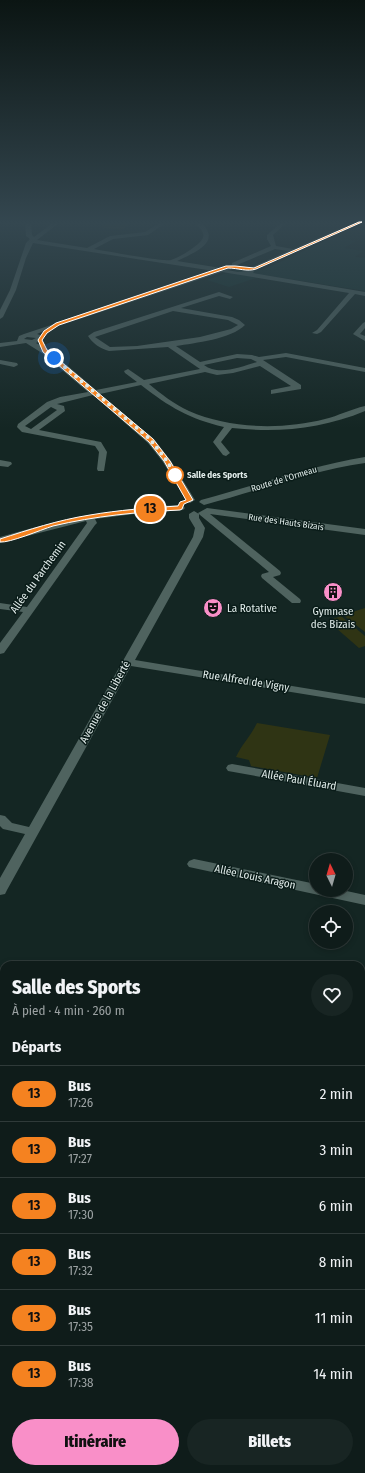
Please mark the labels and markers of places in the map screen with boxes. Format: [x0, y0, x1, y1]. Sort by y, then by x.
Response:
marker: Salle des Sports [166, 466, 184, 484]
place label: Salle des Sports [187, 470, 247, 480]
building icon: Gymnase des Bizais [322, 581, 344, 603]
theatre icon: La Rotative [202, 597, 224, 619]
place label: La Rotative [227, 602, 277, 615]
place label: Gymnase des Bizais [311, 605, 356, 631]

